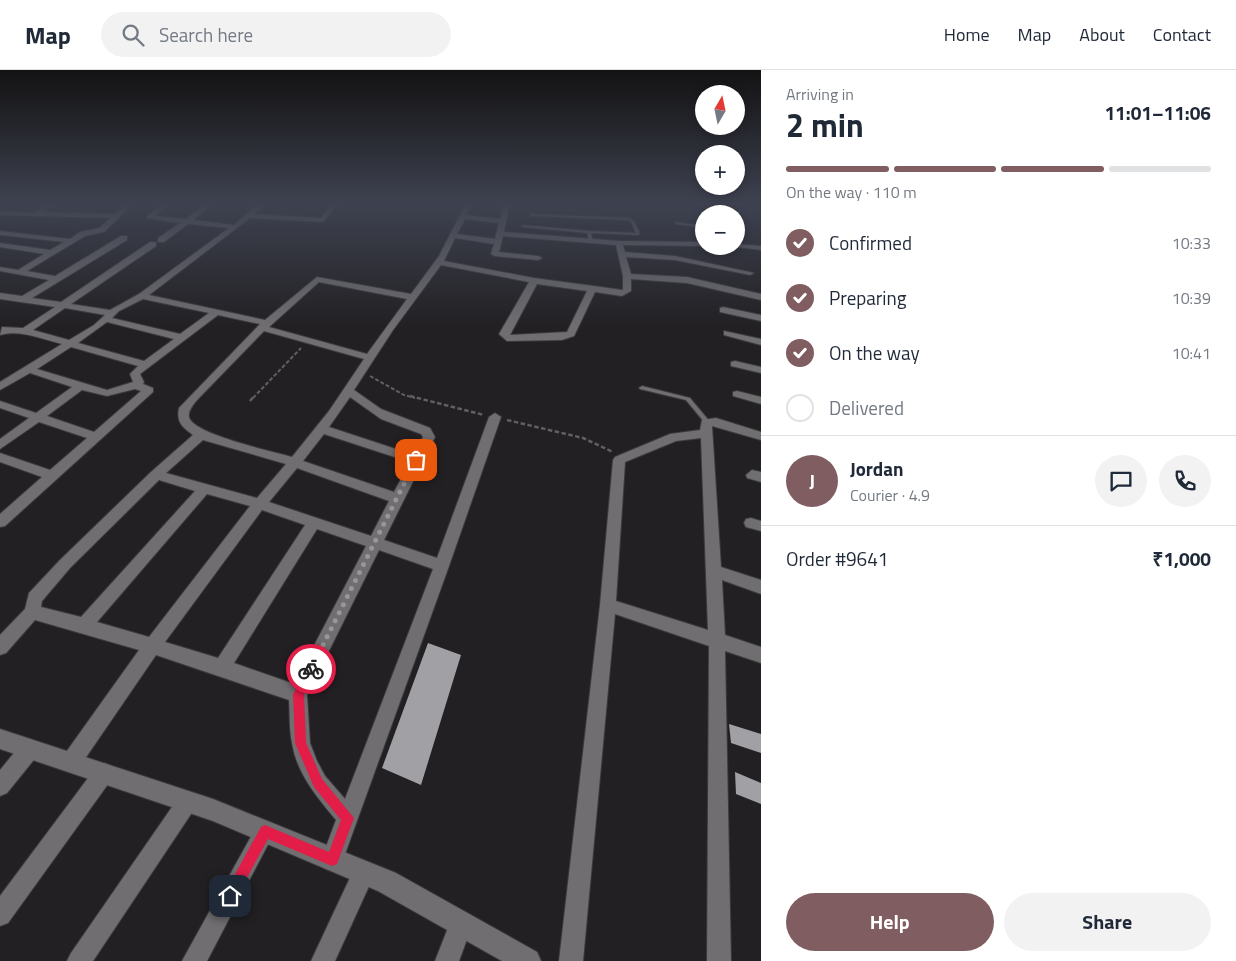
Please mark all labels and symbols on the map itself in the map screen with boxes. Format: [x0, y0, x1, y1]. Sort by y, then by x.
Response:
north arrow [695, 85, 745, 135]
pin [395, 439, 437, 481]
courier [286, 644, 336, 694]
pin [209, 875, 251, 917]

